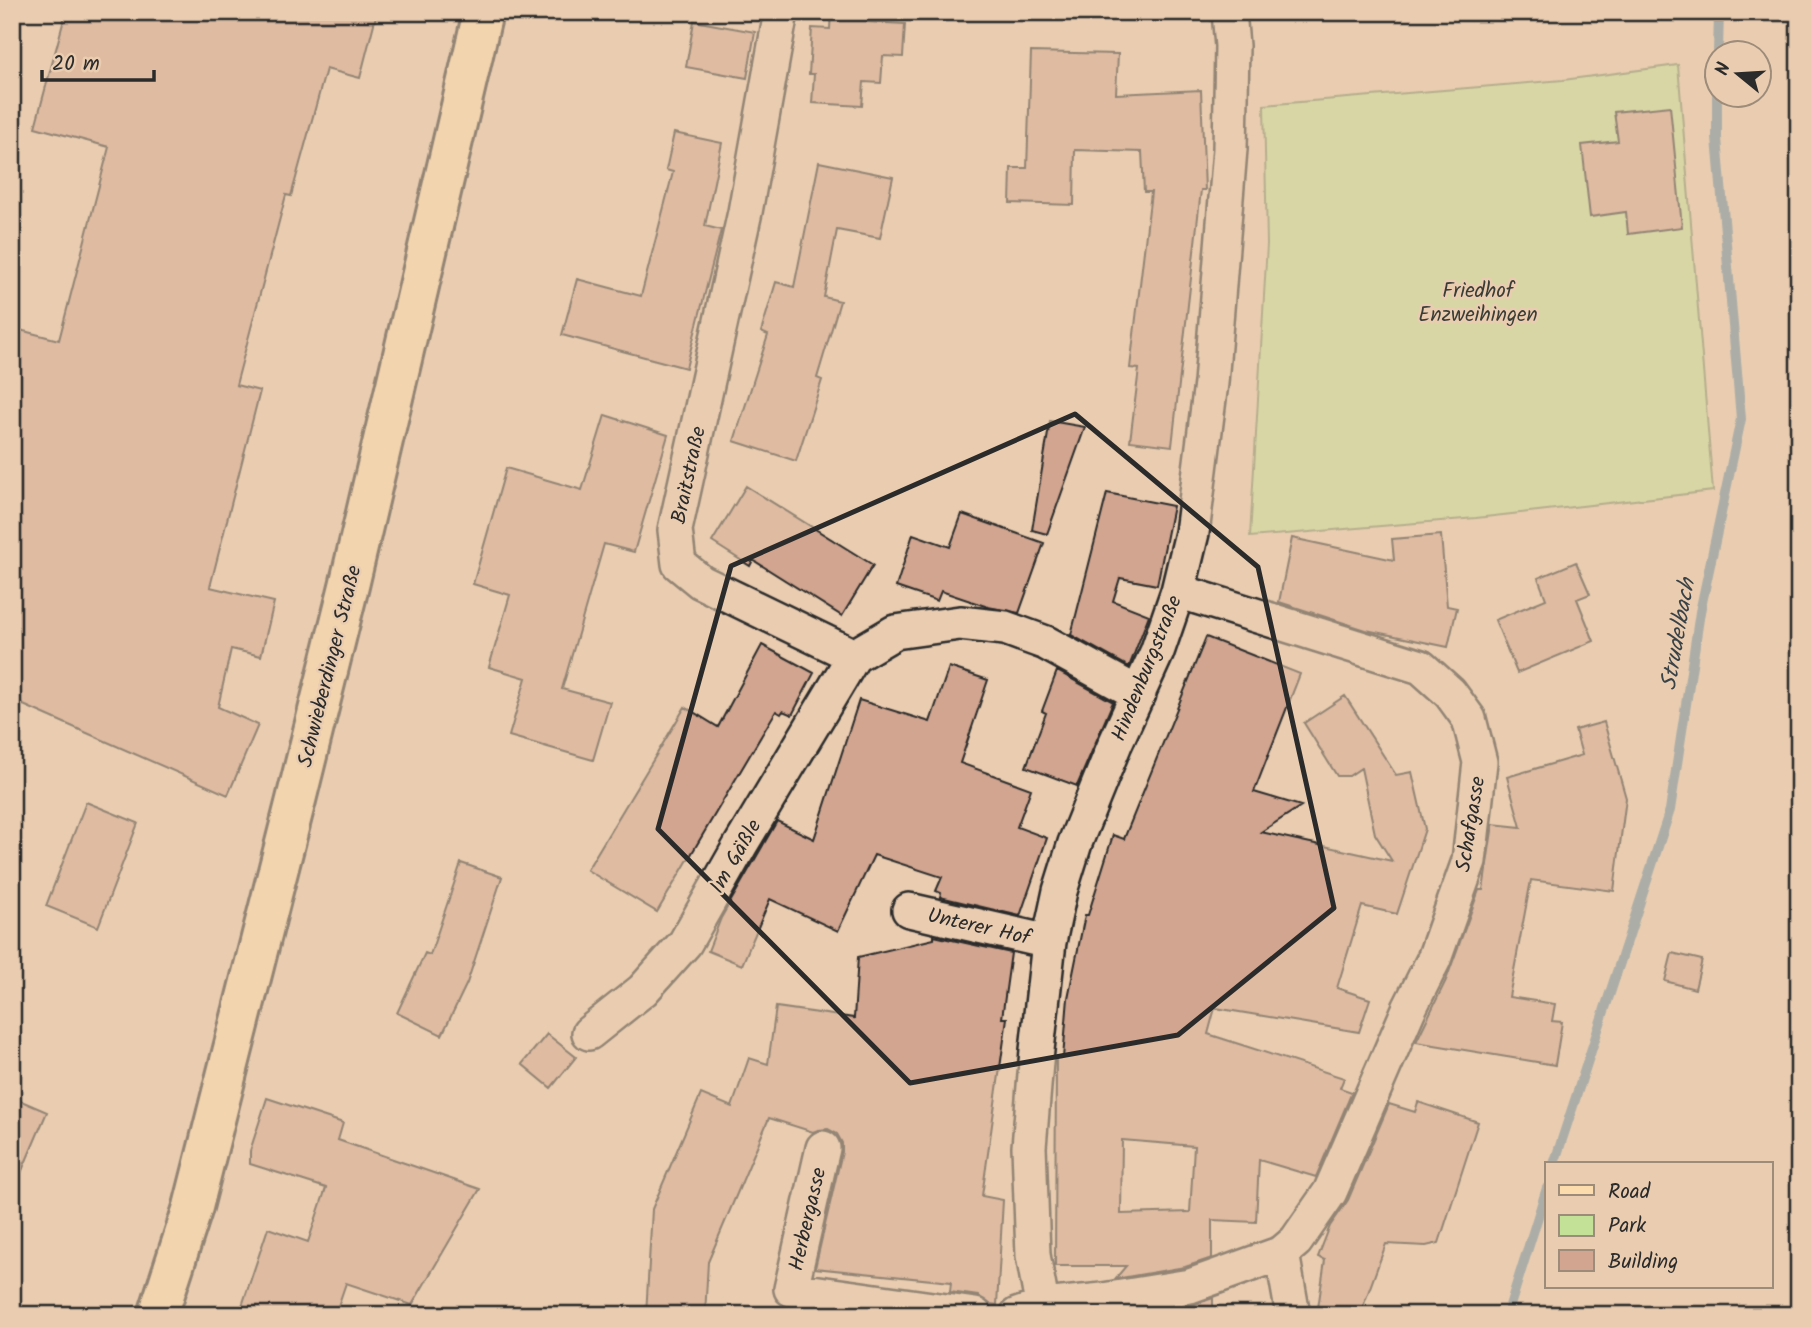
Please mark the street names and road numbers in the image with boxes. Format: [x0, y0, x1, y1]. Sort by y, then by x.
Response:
street label: Braitstraße [663, 423, 716, 527]
street label: Schwieberdinger Straße [289, 561, 372, 771]
street label: Hindenburgstraße [1103, 590, 1192, 747]
street label: Schafgasse [1448, 773, 1495, 875]
street label: Im Gäßle [702, 813, 771, 900]
street label: Unterer Hof [924, 900, 1035, 956]
street label: Herbergasse [781, 1164, 836, 1274]

